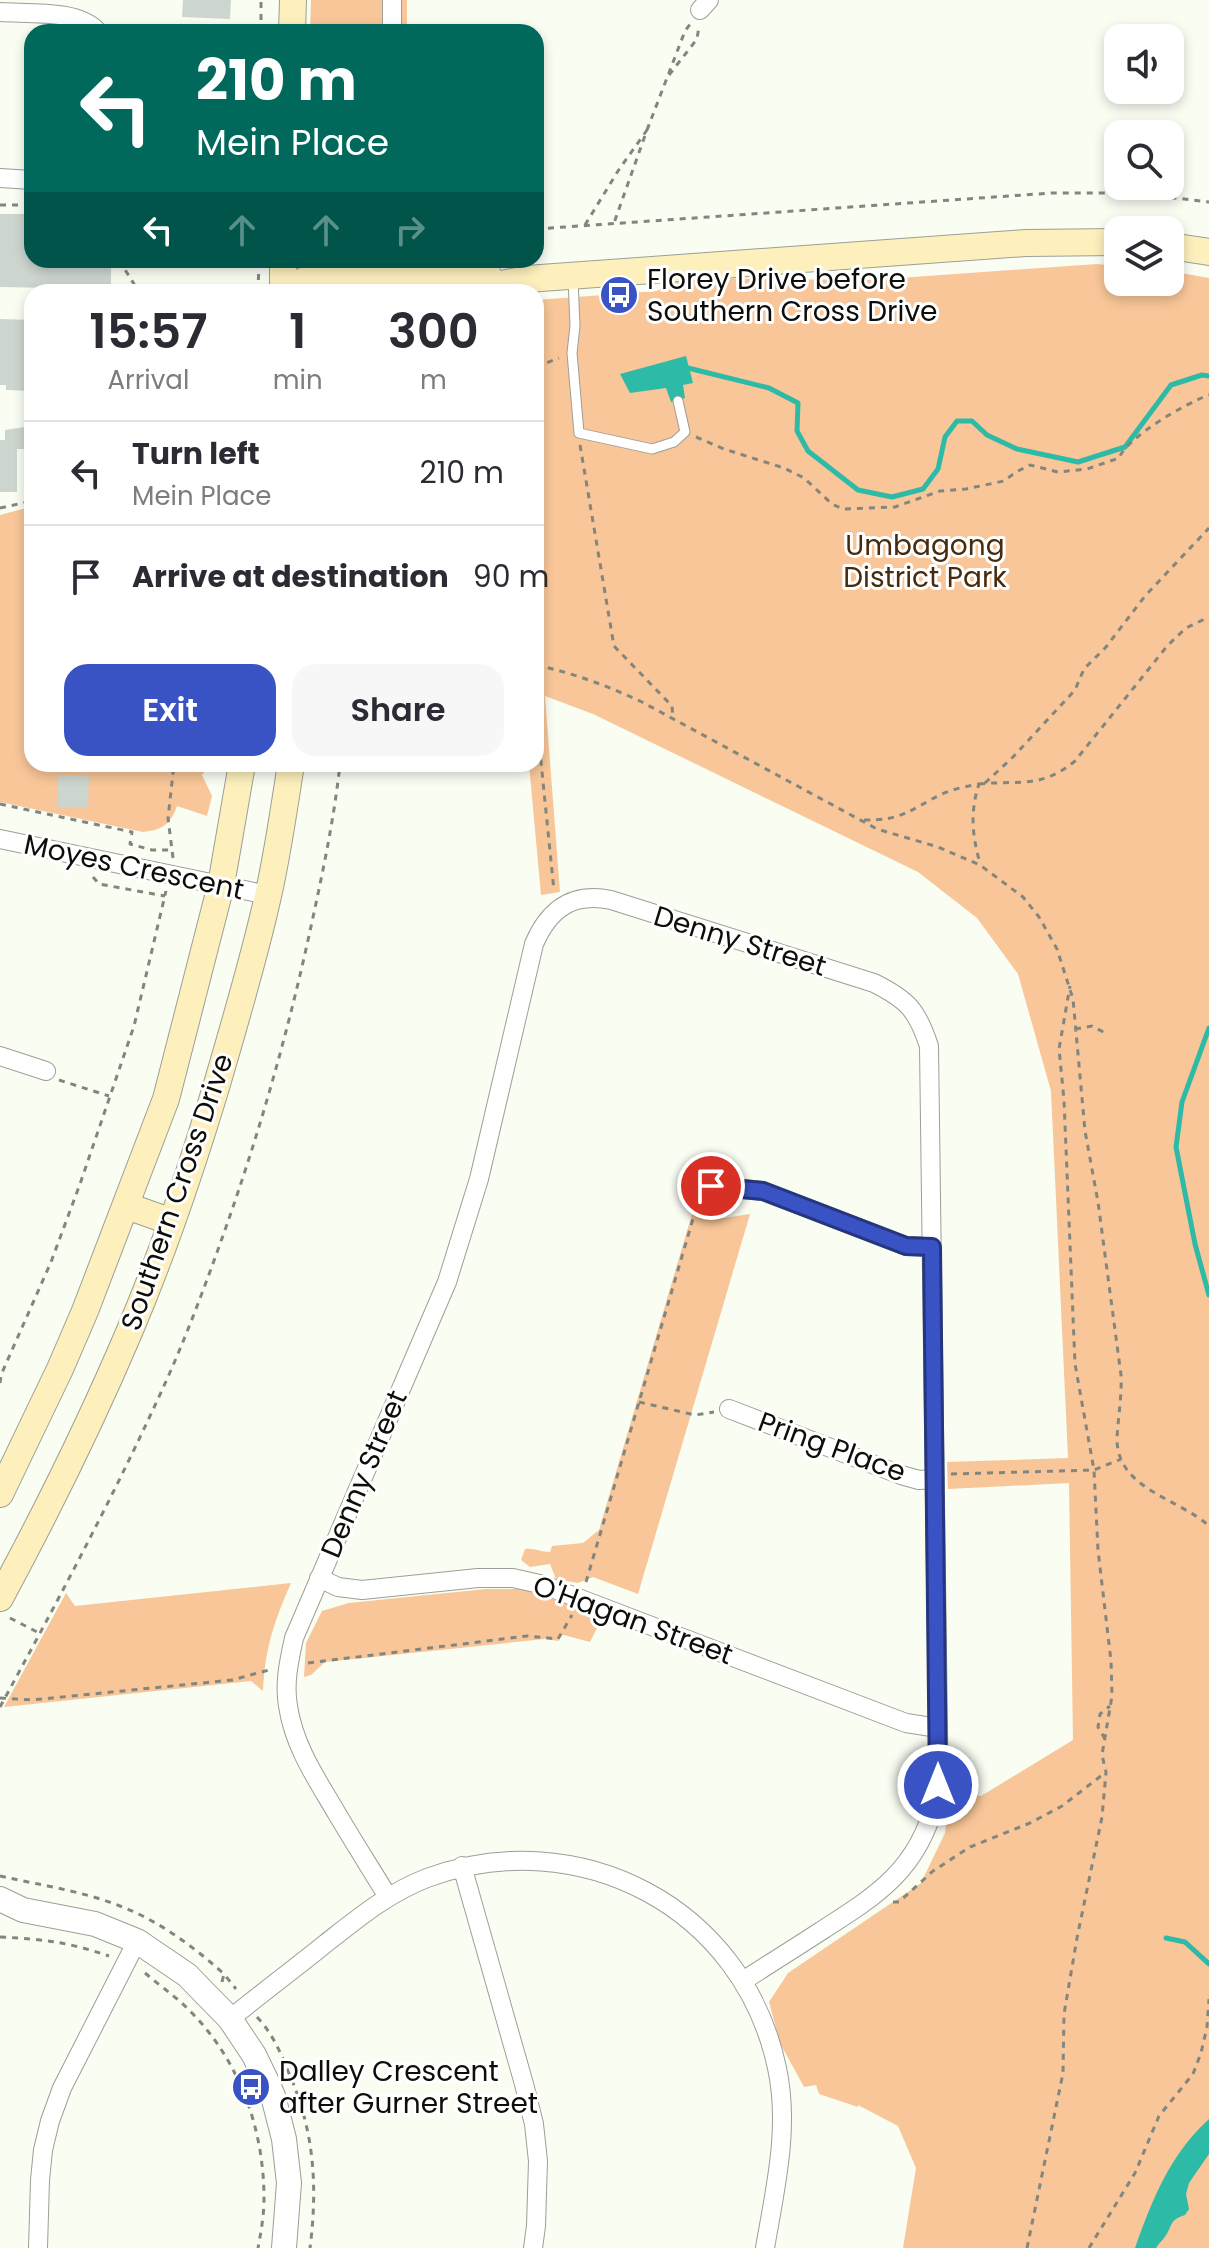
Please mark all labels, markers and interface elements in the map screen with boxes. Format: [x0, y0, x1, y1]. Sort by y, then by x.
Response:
map controls [1104, 24, 1184, 296]
button: sound [1104, 24, 1184, 104]
text: 210 m [196, 41, 357, 120]
icon: left [64, 56, 168, 160]
text: Mein Place [196, 117, 389, 168]
button: search [1104, 120, 1184, 200]
icon: left [136, 208, 180, 252]
icon: ahead [220, 208, 264, 252]
icon: ahead [304, 208, 348, 252]
icon: right [388, 208, 432, 252]
button: layers [1104, 216, 1184, 296]
place label: Florey Drive before Southern Cross Drive [647, 260, 937, 331]
bus stop icon: Florey Drive before Southern Cross Drive [598, 274, 640, 316]
text: 15:57 [89, 298, 207, 365]
text: 1 [289, 298, 306, 365]
text: 300 [388, 298, 479, 365]
text: Arrival [107, 362, 189, 398]
text: min [273, 362, 323, 398]
text: m [420, 362, 447, 398]
text: Turn left [132, 432, 260, 475]
icon: left [64, 451, 108, 495]
text: 210 m [419, 451, 504, 494]
text: Mein Place [132, 478, 271, 514]
park label: Umbagong District Park [843, 526, 1007, 597]
icon: arrive [64, 555, 108, 599]
text: Arrive at destination [132, 555, 449, 598]
text: 90 m [473, 555, 549, 598]
button: Exit [64, 664, 276, 756]
button: Share [292, 664, 504, 756]
street label: Moyes Crescent [21, 825, 247, 909]
street label: Denny Street [649, 896, 831, 986]
street label: Southern Cross Drive [111, 1048, 243, 1336]
pin [677, 1152, 745, 1220]
icon: arrive [689, 1164, 733, 1208]
street label: Denny Street [311, 1384, 417, 1564]
street label: Pring Place [753, 1402, 911, 1492]
street label: O'Hagan Street [528, 1566, 738, 1674]
position arrow [896, 1743, 980, 1827]
place label: Dalley Crescent after Gurner Street [279, 2052, 538, 2123]
bus stop icon: Dalley Crescent after Gurner Street [230, 2066, 272, 2108]

